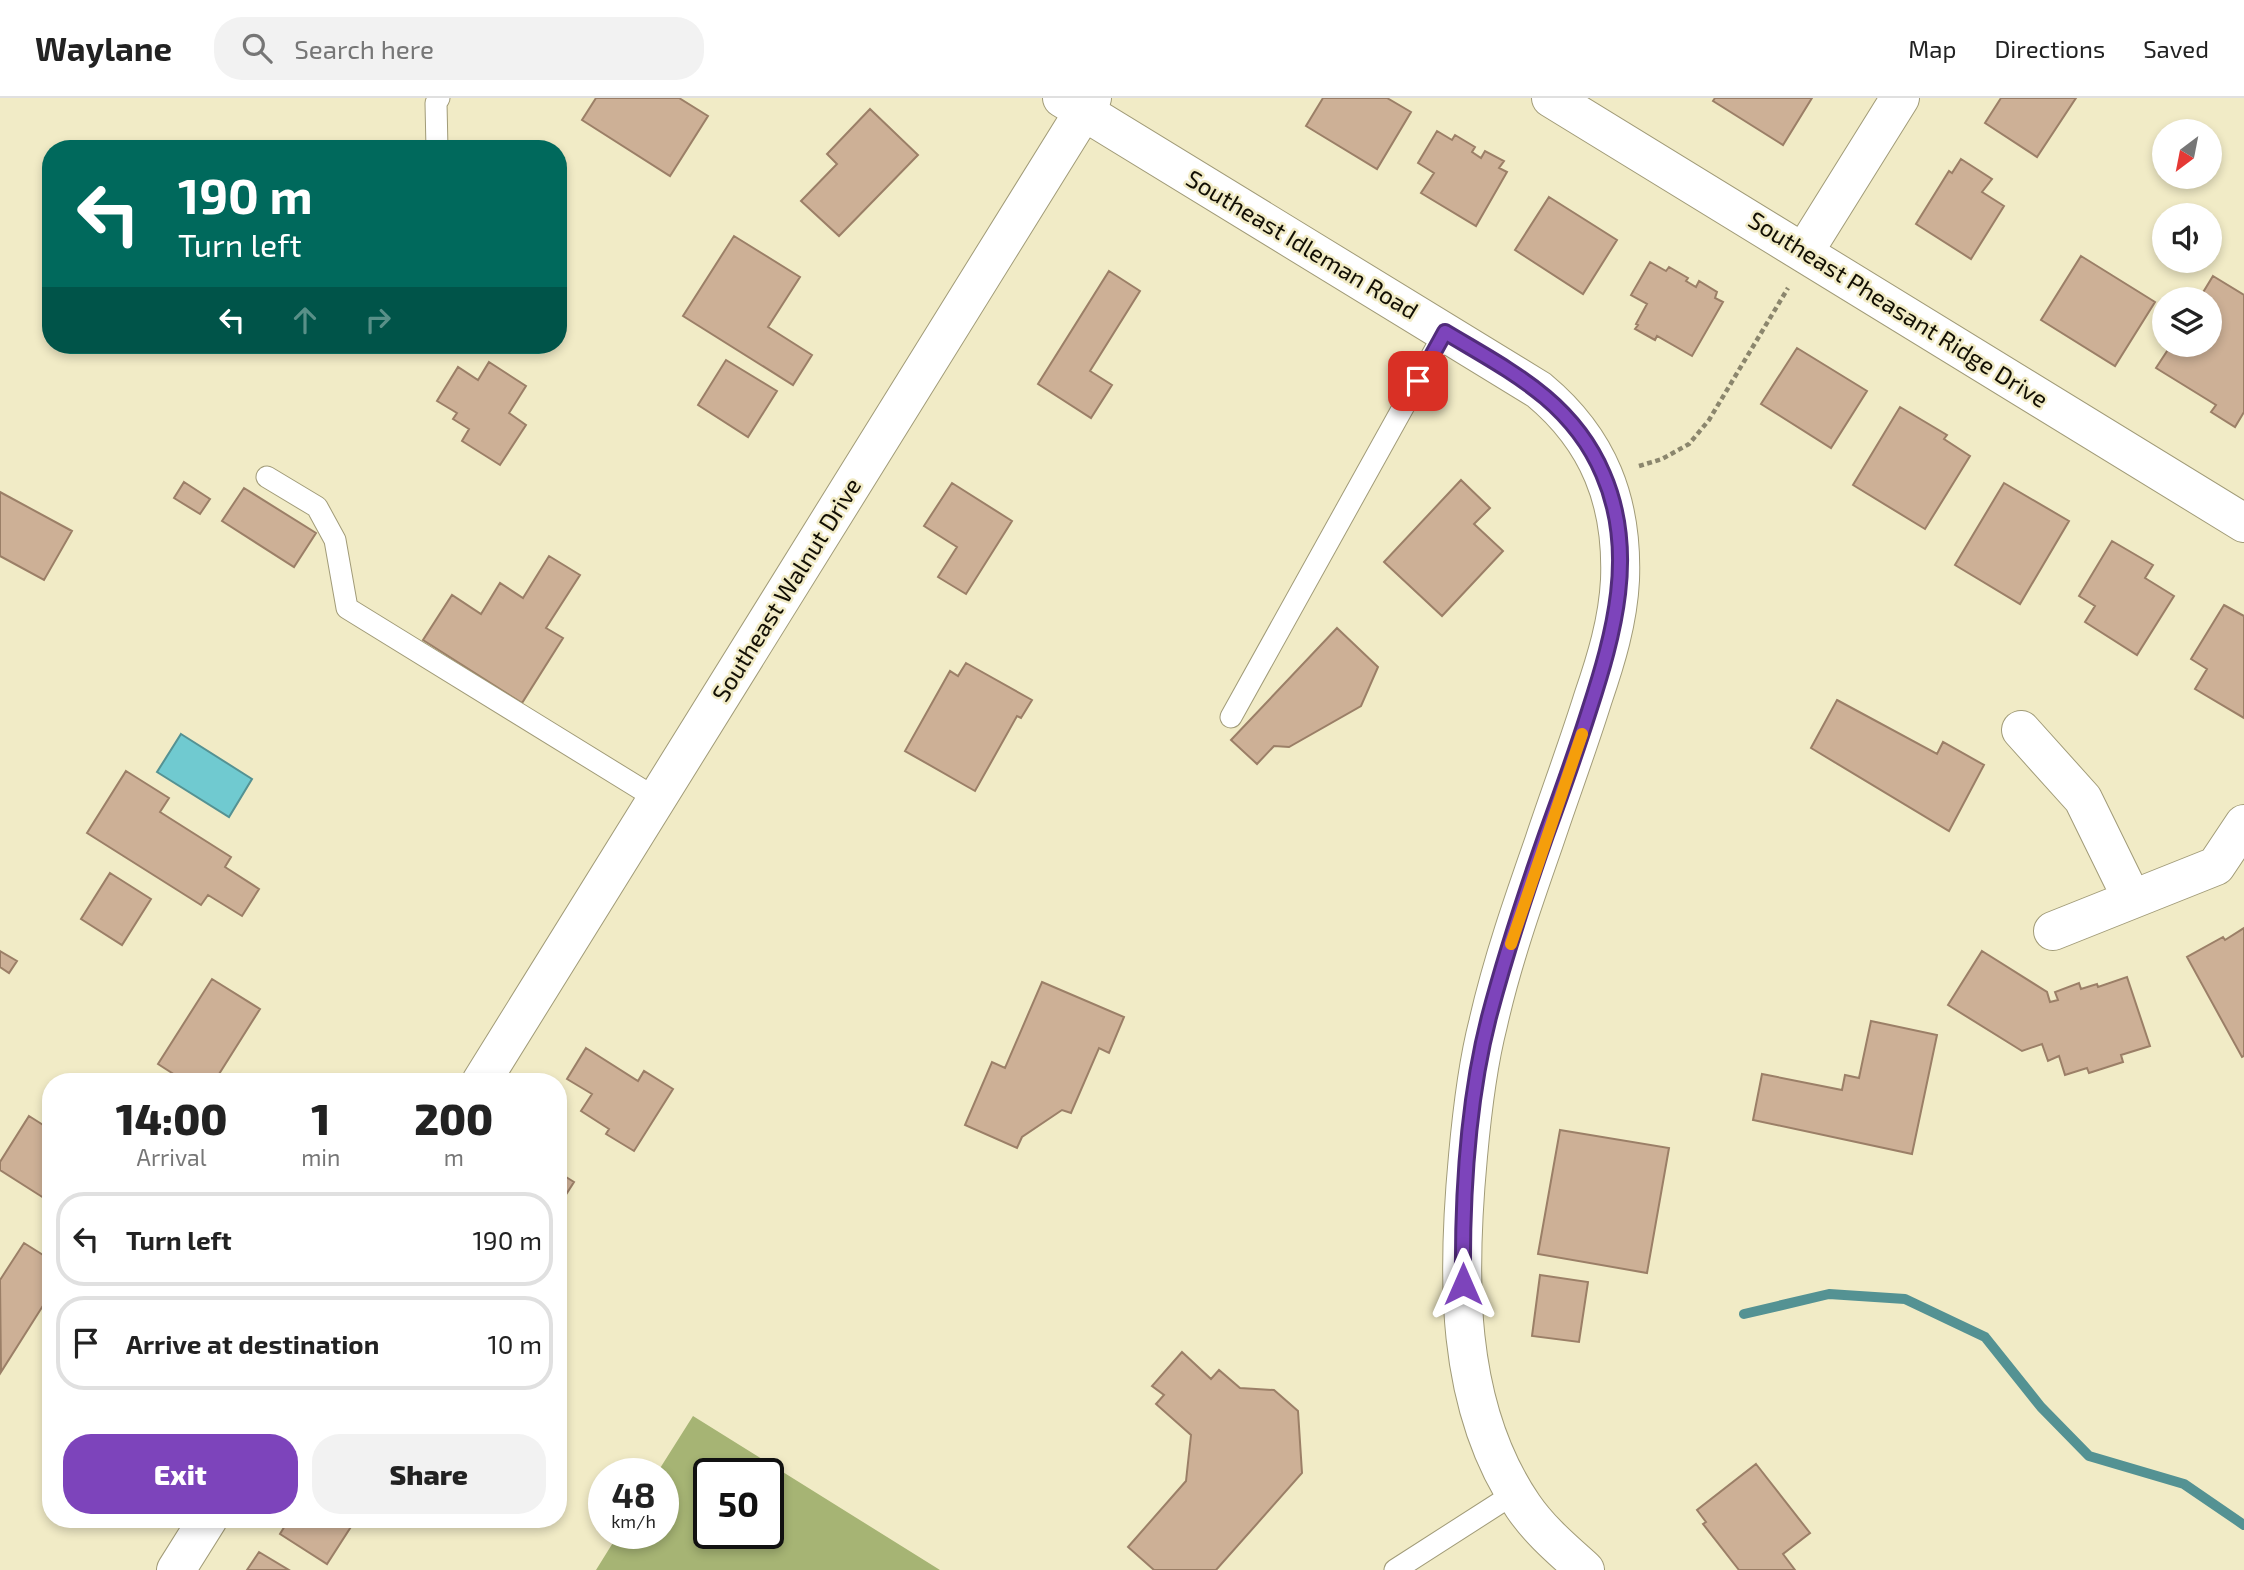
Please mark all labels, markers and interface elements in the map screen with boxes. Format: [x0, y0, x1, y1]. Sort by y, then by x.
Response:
search box [214, 17, 704, 80]
text: Waylane [35, 28, 172, 68]
icon: search [238, 29, 276, 67]
text: Search here [294, 33, 434, 64]
text: Map [1908, 34, 1956, 63]
text: Directions [1994, 34, 2105, 63]
text: Saved [2143, 34, 2209, 63]
north arrow [2152, 119, 2222, 189]
map controls [2152, 119, 2222, 357]
street label: Southeast Idleman Road [1182, 163, 1424, 325]
text: 190 m [178, 165, 313, 224]
icon: left [63, 168, 154, 259]
button: sound [2152, 203, 2222, 273]
street label: Southeast Pheasant Ridge Drive [1744, 204, 2054, 413]
text: Turn left [178, 225, 302, 263]
button: layers [2152, 287, 2222, 357]
icon: left [213, 301, 251, 339]
icon: ahead [286, 301, 324, 339]
icon: right [359, 301, 397, 339]
pin [1388, 351, 1448, 411]
icon: arrive [1399, 362, 1437, 400]
street label: Southeast Walnut Drive [705, 472, 866, 706]
text: 14:00 [116, 1093, 227, 1143]
text: 1 [311, 1093, 330, 1143]
text: 200 [414, 1093, 493, 1143]
text: Arrival [137, 1143, 207, 1171]
text: min [301, 1143, 340, 1171]
text: m [444, 1143, 464, 1171]
icon: left [67, 1220, 105, 1258]
text: Turn left [126, 1224, 232, 1255]
text: 190 m [473, 1224, 542, 1255]
position arrow [1426, 1247, 1500, 1321]
icon: arrive [67, 1324, 105, 1362]
text: Arrive at destination [126, 1328, 379, 1359]
text: 10 m [487, 1328, 542, 1359]
button: Exit [63, 1434, 298, 1514]
button: Share [312, 1434, 546, 1514]
speed limit sign: 50 [693, 1458, 784, 1549]
text: 48 [611, 1473, 656, 1515]
text: km/h [611, 1510, 656, 1532]

